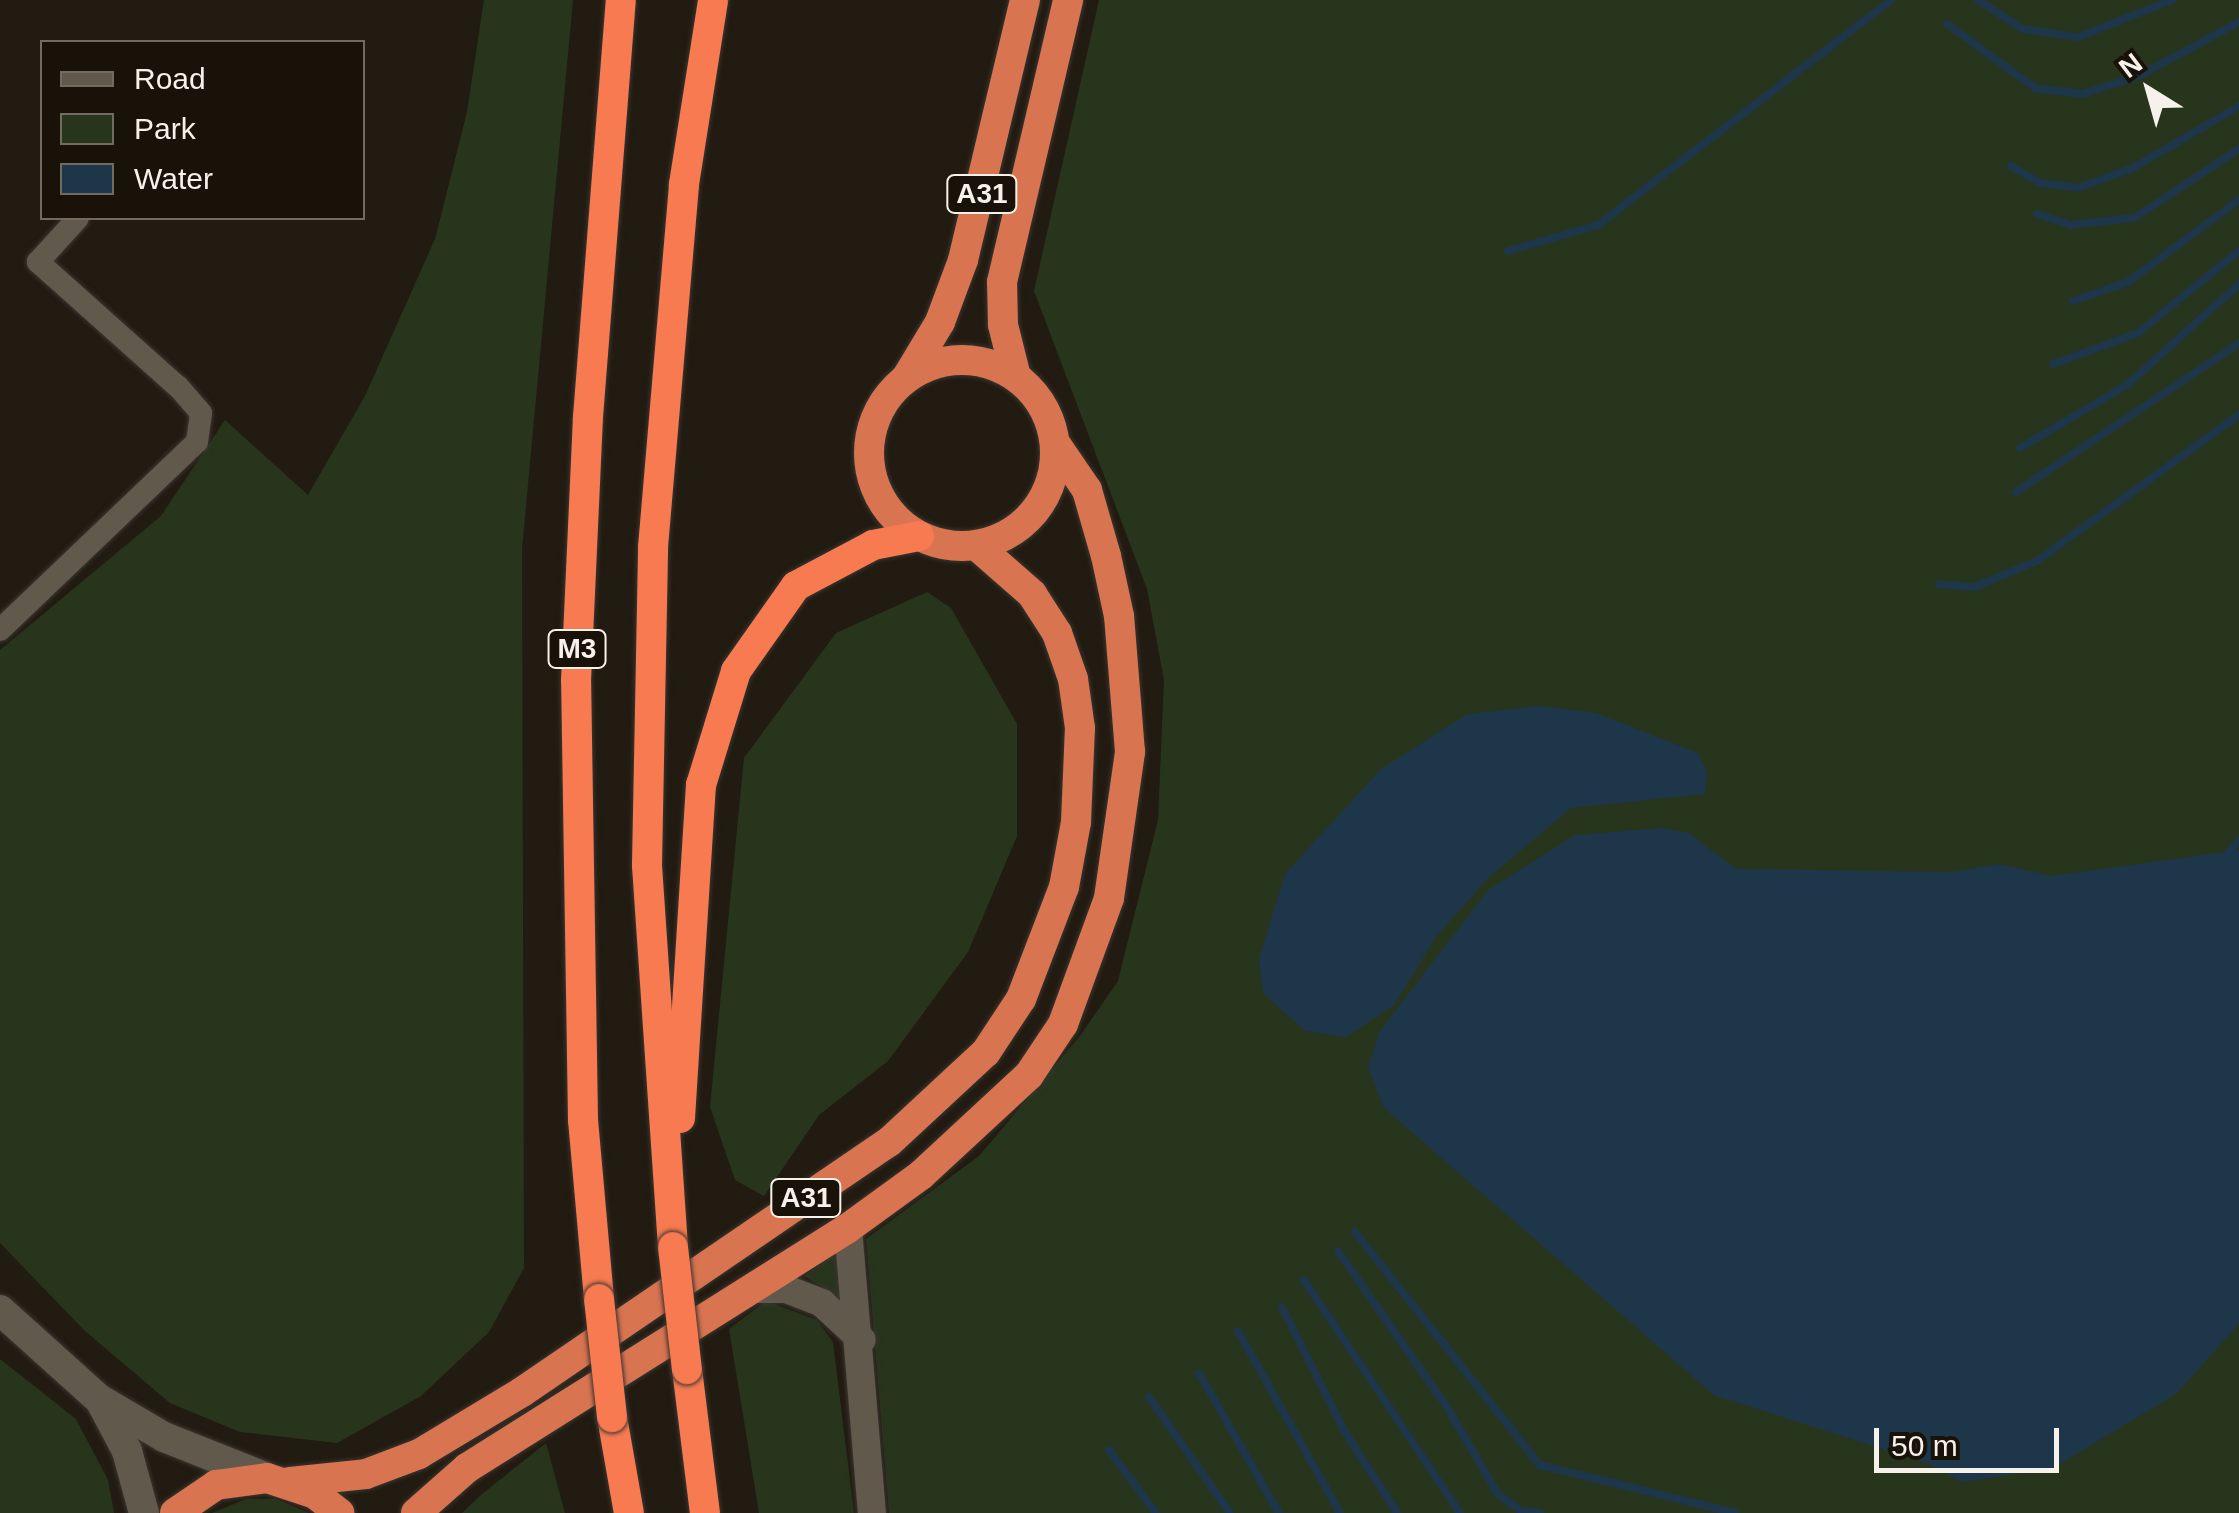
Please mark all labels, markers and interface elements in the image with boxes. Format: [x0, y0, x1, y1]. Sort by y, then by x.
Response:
legend [40, 40, 365, 220]
north arrow [2099, 40, 2199, 140]
text: N [2113, 47, 2148, 84]
text: Road [134, 62, 206, 95]
text: Park [134, 112, 196, 145]
text: Water [134, 162, 213, 195]
road number: A31 [944, 171, 1020, 217]
road number: M3 [547, 626, 607, 672]
road number: A31 [768, 1175, 844, 1221]
scale bar [1879, 1408, 2064, 1470]
text: 50 m [1891, 1429, 1958, 1462]

